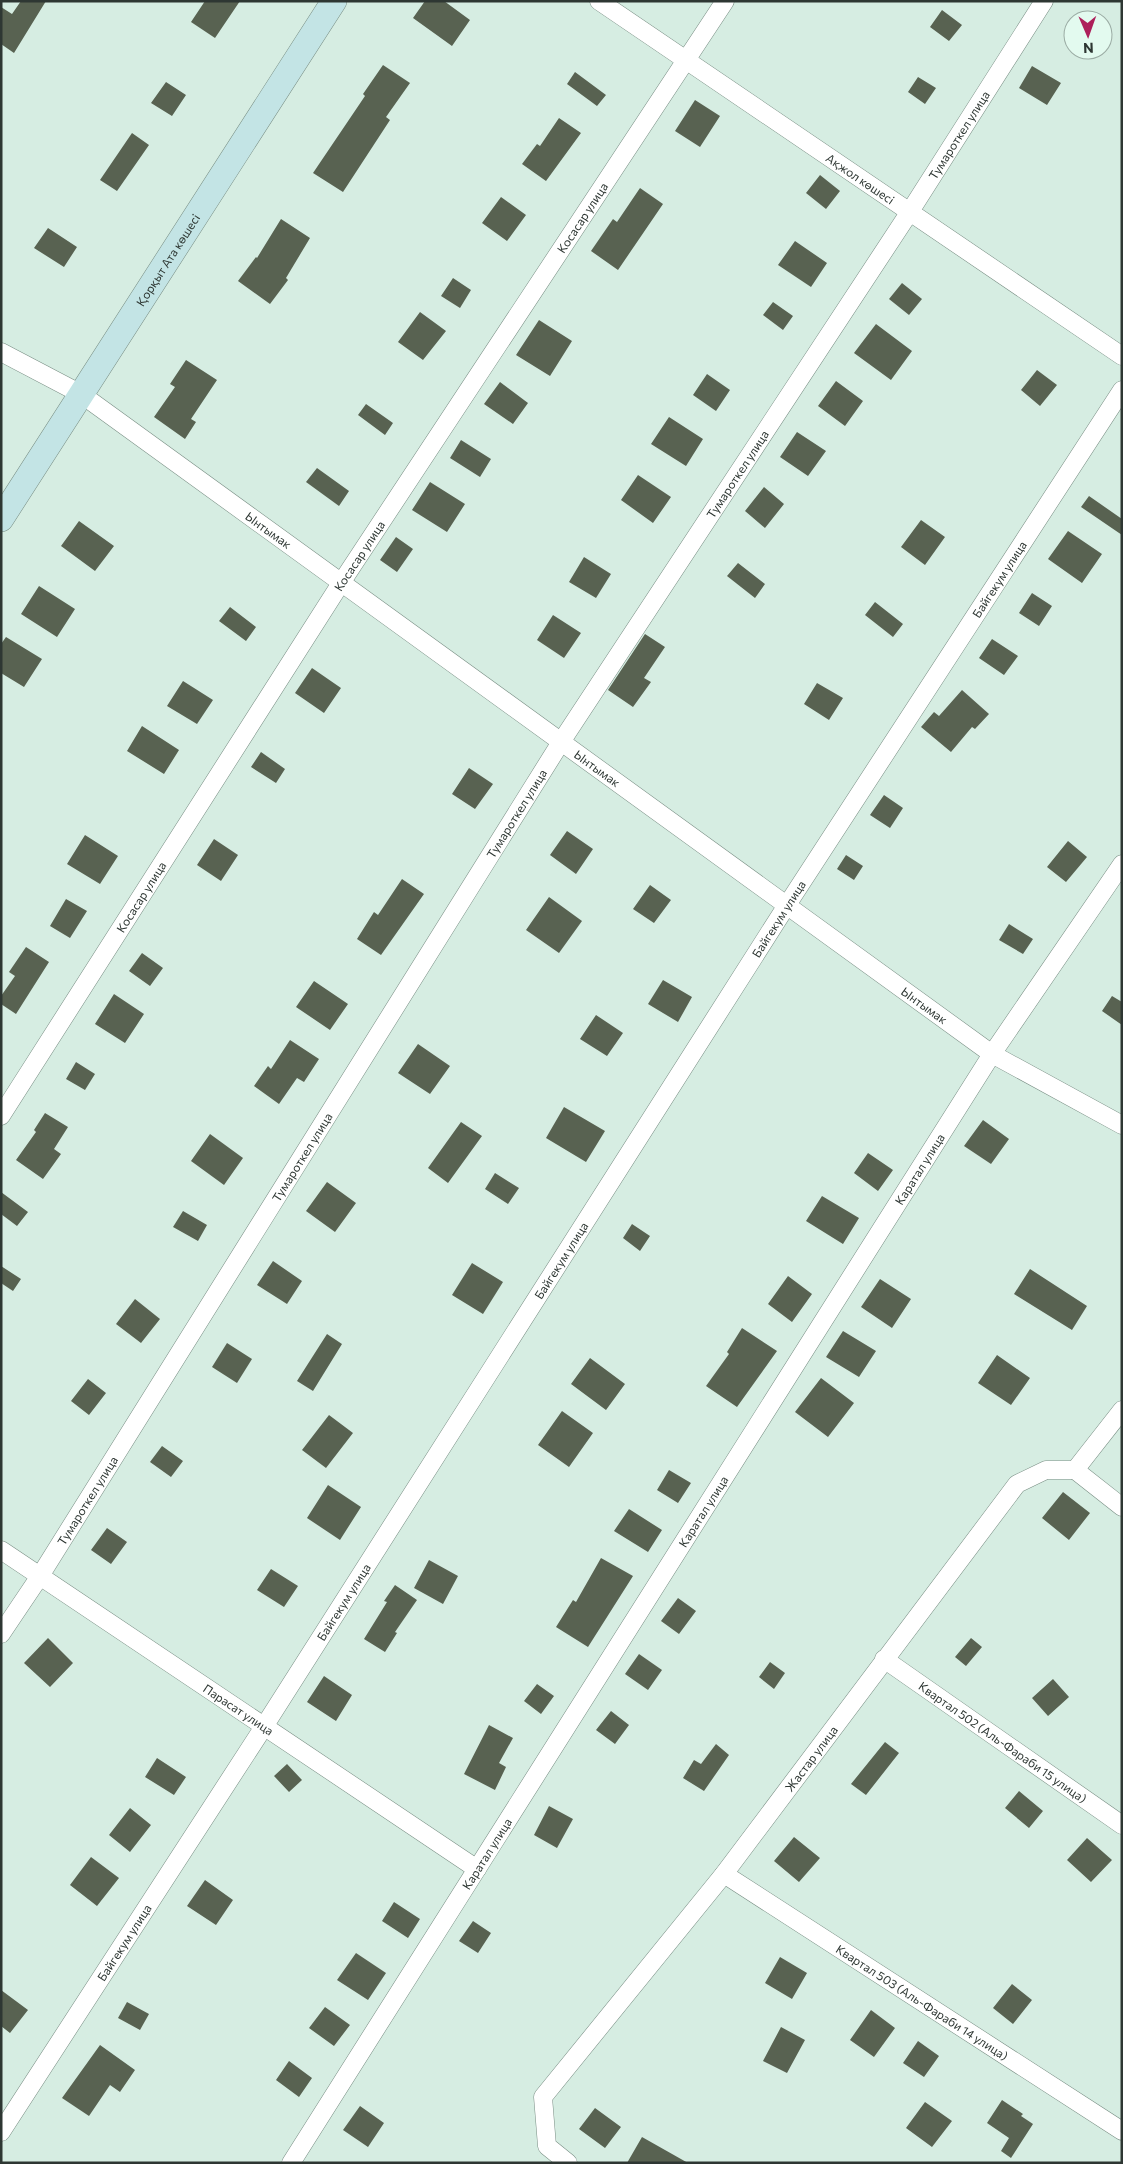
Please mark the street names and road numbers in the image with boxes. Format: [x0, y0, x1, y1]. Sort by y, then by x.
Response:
street label: Тумароткел улица [925, 88, 992, 182]
street label: Ақжол көшесі [824, 150, 897, 207]
street label: Косасар улица [554, 180, 610, 255]
street label: Қорқыт Ата көшесі [133, 211, 202, 309]
street label: Тумароткел улица [703, 427, 771, 521]
street label: Ынтымак [243, 509, 295, 551]
street label: Косасар улица [331, 518, 387, 593]
street label: Байгекум улица [969, 538, 1029, 620]
street label: Ынтымак [572, 747, 623, 790]
street label: Тумароткел улица [483, 766, 549, 861]
street label: Косасар улица [113, 859, 169, 935]
street label: Байгекум улица [749, 878, 808, 960]
street label: Ынтымак [899, 984, 951, 1027]
street label: Тумароткел улица [269, 1110, 335, 1204]
street label: Каратал улица [892, 1131, 947, 1207]
street label: Байгекум улица [531, 1219, 590, 1301]
street label: Тумароткел улица [54, 1453, 120, 1547]
street label: Каратал улица [675, 1473, 731, 1549]
street label: Байгекум улица [314, 1561, 373, 1643]
street label: Квартал 502 (Аль-Фараби 15 улица) [916, 1679, 1090, 1805]
street label: Парасат улица [201, 1681, 276, 1738]
street label: Жастар улица [782, 1723, 840, 1794]
street label: Каратал улица [459, 1815, 514, 1892]
street label: Байгекум улица [94, 1901, 154, 1983]
street label: Квартал 503 (Аль-Фараби 14 улица) [834, 1941, 1011, 2063]

